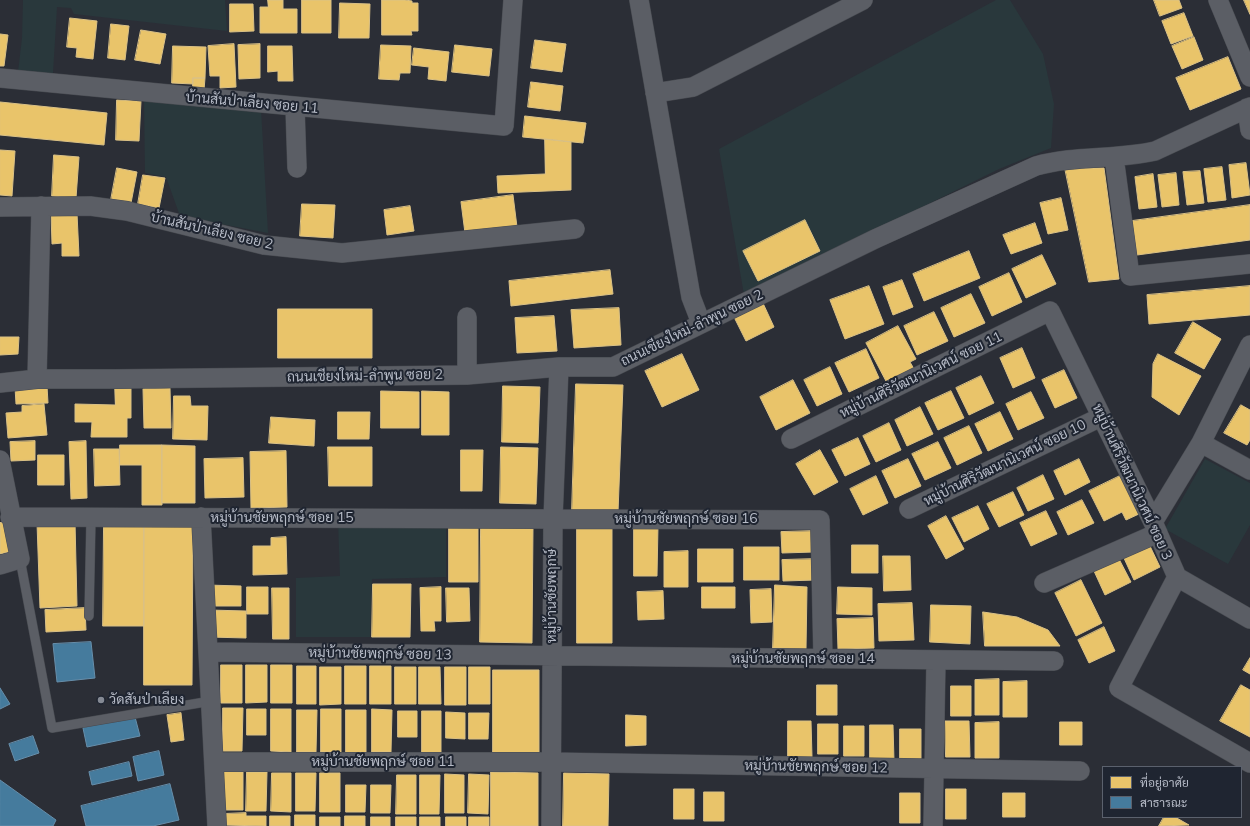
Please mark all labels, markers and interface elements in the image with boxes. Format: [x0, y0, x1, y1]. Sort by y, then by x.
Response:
street label: บ้านสันป่าเลียง ซอย 11 [185, 89, 319, 117]
street label: บ้านสันป่าเลียง ซอย 2 [149, 209, 275, 253]
street label: ถนนเชียงใหม่-ลำพูน ซอย 2 [618, 286, 766, 370]
street label: หมู่บ้านศิริวัฒนานิเวศน์ ซอย 11 [837, 328, 1005, 422]
street label: ถนนเชียงใหม่-ลำพูน ซอย 2 [287, 366, 443, 386]
street label: หมู่บ้านศิริวัฒนานิเวศน์ ซอย 3 [1088, 401, 1176, 563]
street label: หมู่บ้านศิริวัฒนานิเวศน์ ซอย 10 [921, 416, 1089, 510]
street label: หมู่บ้านชัยพฤกษ์ ซอย 15 [210, 510, 354, 526]
street label: หมู่บ้านชัยพฤกษ์ ซอย 16 [614, 511, 758, 527]
street label: หมู่บ้านชัยพฤกษ์ [544, 549, 560, 643]
street label: หมู่บ้านชัยพฤกษ์ ซอย 13 [308, 644, 452, 664]
street label: หมู่บ้านชัยพฤกษ์ ซอย 14 [731, 651, 875, 667]
place label: วัดสันป่าเลียง [109, 692, 184, 708]
marker: วัดสันป่าเลียง [96, 695, 106, 705]
street label: หมู่บ้านชัยพฤกษ์ ซอย 11 [311, 754, 455, 770]
street label: หมู่บ้านชัยพฤกษ์ ซอย 12 [744, 757, 888, 777]
legend [1102, 766, 1242, 818]
text: ที่อยู่อาศัย [1140, 775, 1189, 790]
text: สาธารณะ [1140, 795, 1187, 810]

